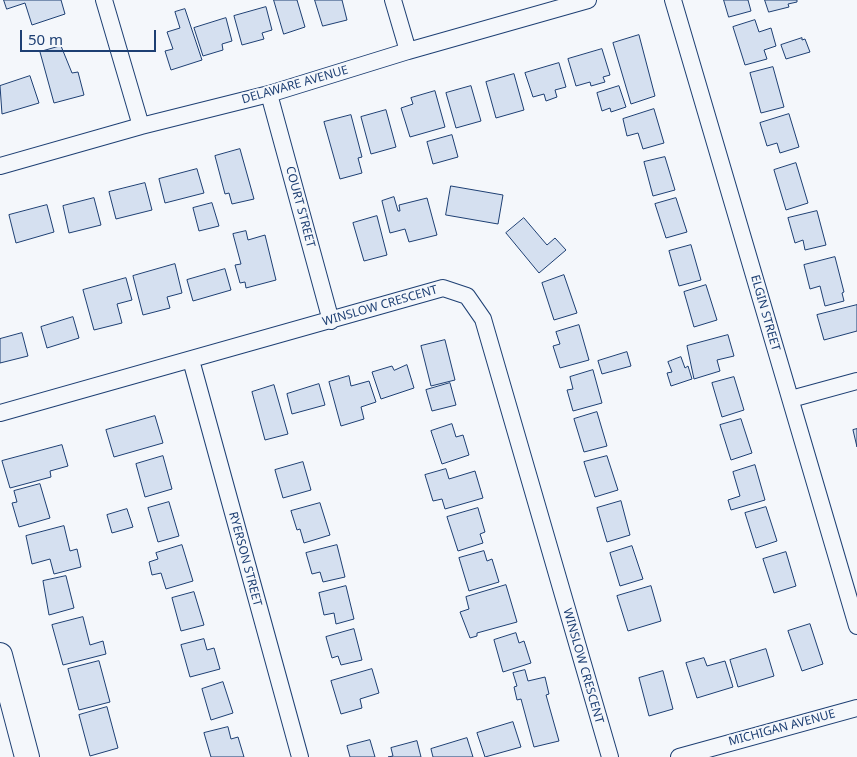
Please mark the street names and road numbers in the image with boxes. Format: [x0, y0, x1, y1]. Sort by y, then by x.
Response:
street label: DELAWARE AVENUE [240, 63, 350, 107]
street label: COURT STREET [282, 165, 318, 249]
street label: ELGIN STREET [747, 273, 783, 353]
street label: WINSLOW CRESCENT [321, 283, 439, 329]
street label: RYERSON STREET [225, 510, 265, 608]
street label: WINSLOW CRESCENT [560, 607, 606, 725]
street label: MICHIGAN AVENUE [727, 707, 837, 749]

